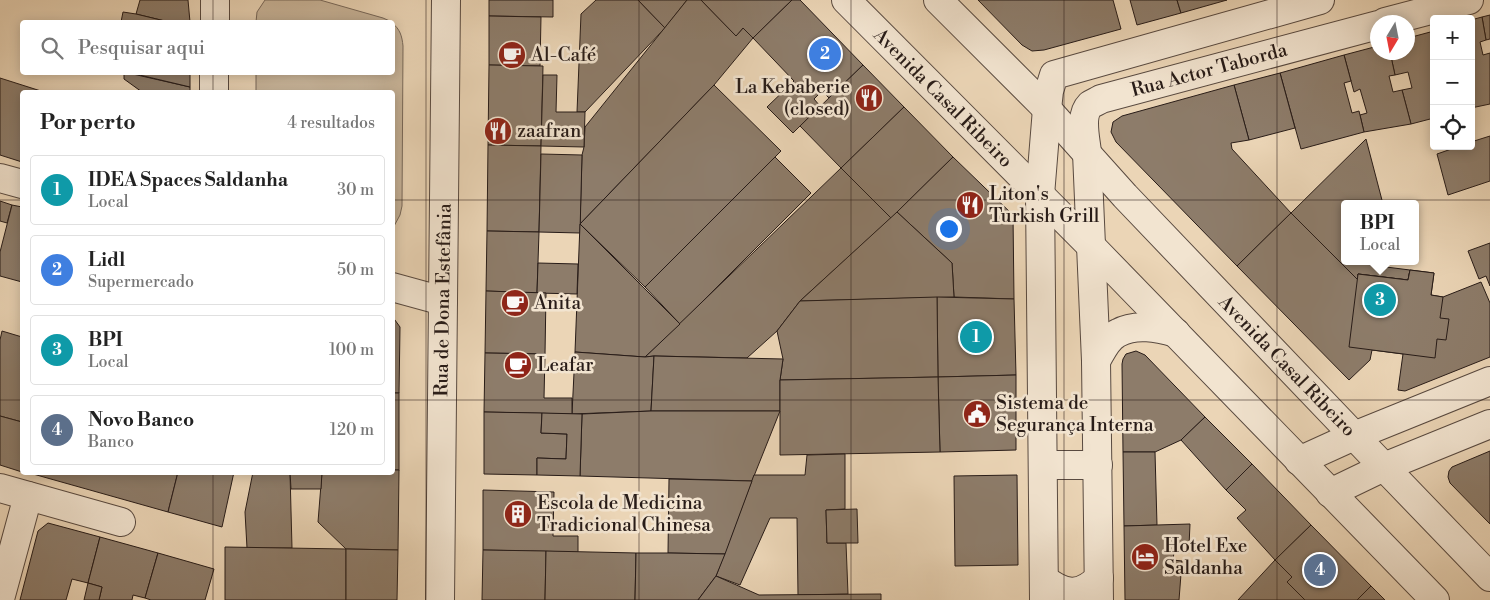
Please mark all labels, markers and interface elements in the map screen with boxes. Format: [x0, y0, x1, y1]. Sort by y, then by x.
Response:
north arrow [1370, 15, 1415, 60]
map controls [1430, 15, 1475, 150]
button: + [1430, 15, 1475, 60]
search box [20, 20, 395, 75]
street label: Avenida Casal Ribeiro [867, 22, 1018, 173]
icon: search [38, 34, 66, 62]
pin: 2 [809, 35, 841, 73]
text: Pesquisar aqui [78, 36, 205, 60]
street label: Rua Actor Taborda [1128, 38, 1290, 102]
cafe icon: Al-Café [497, 40, 527, 70]
place label: Al-Café [530, 43, 596, 67]
button: − [1430, 60, 1475, 105]
place label: La Kebaberie (closed) [735, 75, 850, 121]
restaurant icon: La Kebaberie (closed) [854, 83, 884, 113]
button: locate [1430, 105, 1475, 150]
text: Por perto [40, 110, 136, 136]
text: 4 resultados [287, 113, 375, 133]
restaurant icon: zaafran [483, 116, 513, 146]
place label: zaafran [517, 119, 581, 143]
text: IDEA Spaces Saldanha [88, 168, 288, 192]
text: 1 [53, 180, 61, 200]
text: 30 m [337, 180, 374, 200]
place label: Liton's Turkish Grill [989, 182, 1100, 228]
restaurant icon: Liton's Turkish Grill [955, 190, 985, 220]
text: Local [88, 192, 129, 212]
popup [1341, 200, 1419, 265]
street label: Rua de Dona Estefânia [429, 203, 457, 397]
text: BPI [1360, 211, 1395, 235]
your location [936, 216, 962, 242]
text: Local [1360, 235, 1400, 255]
text: Lidl [88, 248, 125, 272]
text: 2 [52, 260, 62, 280]
text: 50 m [337, 260, 374, 280]
text: Supermercado [88, 272, 194, 292]
pin: 3 [1364, 281, 1396, 319]
cafe icon: Anita [500, 288, 530, 318]
street label: Avenida Casal Ribeiro [1212, 289, 1361, 442]
place label: Anita [533, 291, 581, 315]
pin: 1 [960, 318, 992, 356]
text: BPI [88, 328, 123, 352]
text: 3 [52, 340, 62, 360]
text: 100 m [329, 340, 374, 360]
cafe icon: Leafar [503, 350, 533, 380]
text: Local [88, 352, 129, 372]
place label: Leafar [537, 353, 594, 377]
place label: Sistema de Segurança Interna [996, 391, 1154, 437]
public building icon: Sistema de Segurança Interna [962, 399, 992, 429]
text: Novo Banco [88, 408, 194, 432]
text: 4 [52, 420, 62, 440]
text: 120 m [330, 420, 374, 440]
text: Banco [88, 432, 134, 452]
place label: Escola de Medicina Tradicional Chinesa [537, 491, 711, 537]
building icon: Escola de Medicina Tradicional Chinesa [503, 499, 533, 529]
place label: Hotel Exe Saldanha [1164, 534, 1247, 580]
hotel icon: Hotel Exe Saldanha [1130, 542, 1160, 572]
pin: 4 [1304, 551, 1336, 589]

